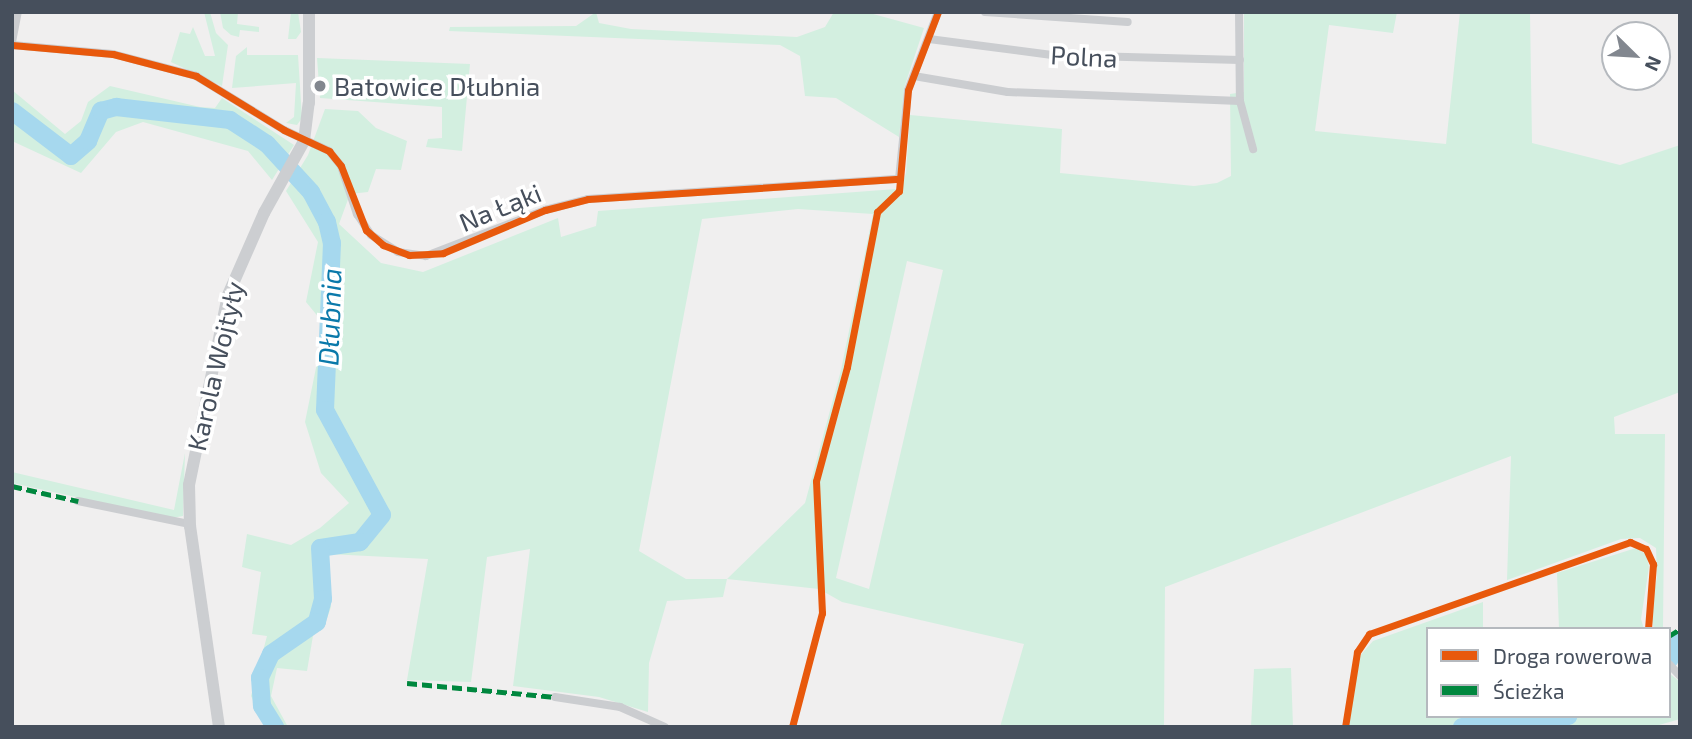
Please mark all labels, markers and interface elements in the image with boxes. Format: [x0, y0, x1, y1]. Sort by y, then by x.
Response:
north arrow [1601, 21, 1671, 91]
street label: Polna [1050, 39, 1118, 73]
text: N [1641, 53, 1667, 75]
place label: Batowice Dłubnia [334, 70, 540, 102]
marker: Batowice Dłubnia [312, 78, 328, 94]
street label: Na Łąki [454, 176, 546, 238]
water label: Dłubnia [311, 267, 347, 367]
street label: Karola Wojtyły [180, 278, 250, 454]
legend [1426, 627, 1671, 718]
text: Droga rowerowa [1493, 643, 1652, 668]
text: Ścieżka [1493, 678, 1564, 703]

